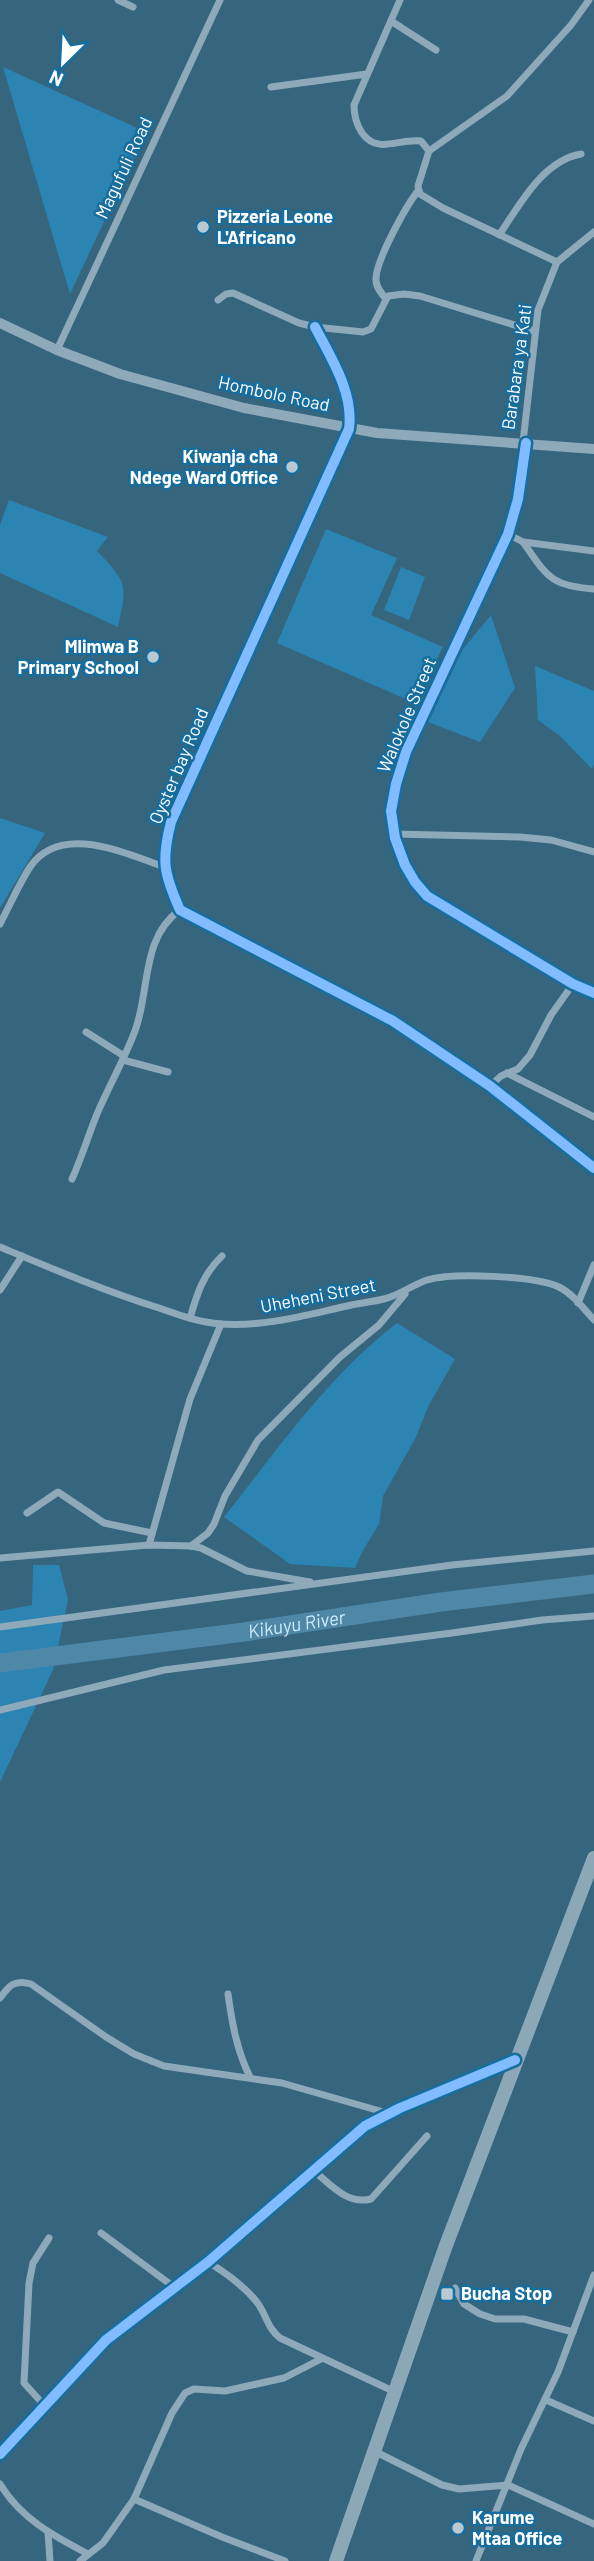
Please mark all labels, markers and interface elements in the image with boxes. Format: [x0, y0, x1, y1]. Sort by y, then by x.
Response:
north arrow [28, 28, 98, 98]
text: N [45, 66, 66, 92]
street label: Magufuli Road [90, 113, 156, 222]
place label: Pizzeria Leone L'Africano [217, 205, 333, 248]
marker: Pizzeria Leone L'Africano [195, 219, 211, 235]
street label: Barabara ya Kati [496, 303, 536, 431]
street label: Hombolo Road [217, 370, 332, 416]
place label: Kiwanja cha Ndege Ward Office [130, 445, 278, 488]
marker: Kiwanja cha Ndege Ward Office [284, 459, 300, 475]
place label: Mlimwa B Primary School [18, 635, 139, 678]
marker: Mlimwa B Primary School [145, 649, 161, 665]
street label: Walokole Street [372, 654, 440, 776]
street label: Oyster bay Road [144, 704, 212, 827]
street label: Uheheni Street [258, 1273, 377, 1317]
water label: Kikuyu River [246, 1605, 348, 1642]
place label: Bucha Stop [461, 2282, 552, 2304]
marker: Bucha Stop [439, 2286, 455, 2302]
place label: Karume Mtaa Office [472, 2506, 563, 2549]
marker: Karume Mtaa Office [450, 2520, 466, 2536]

